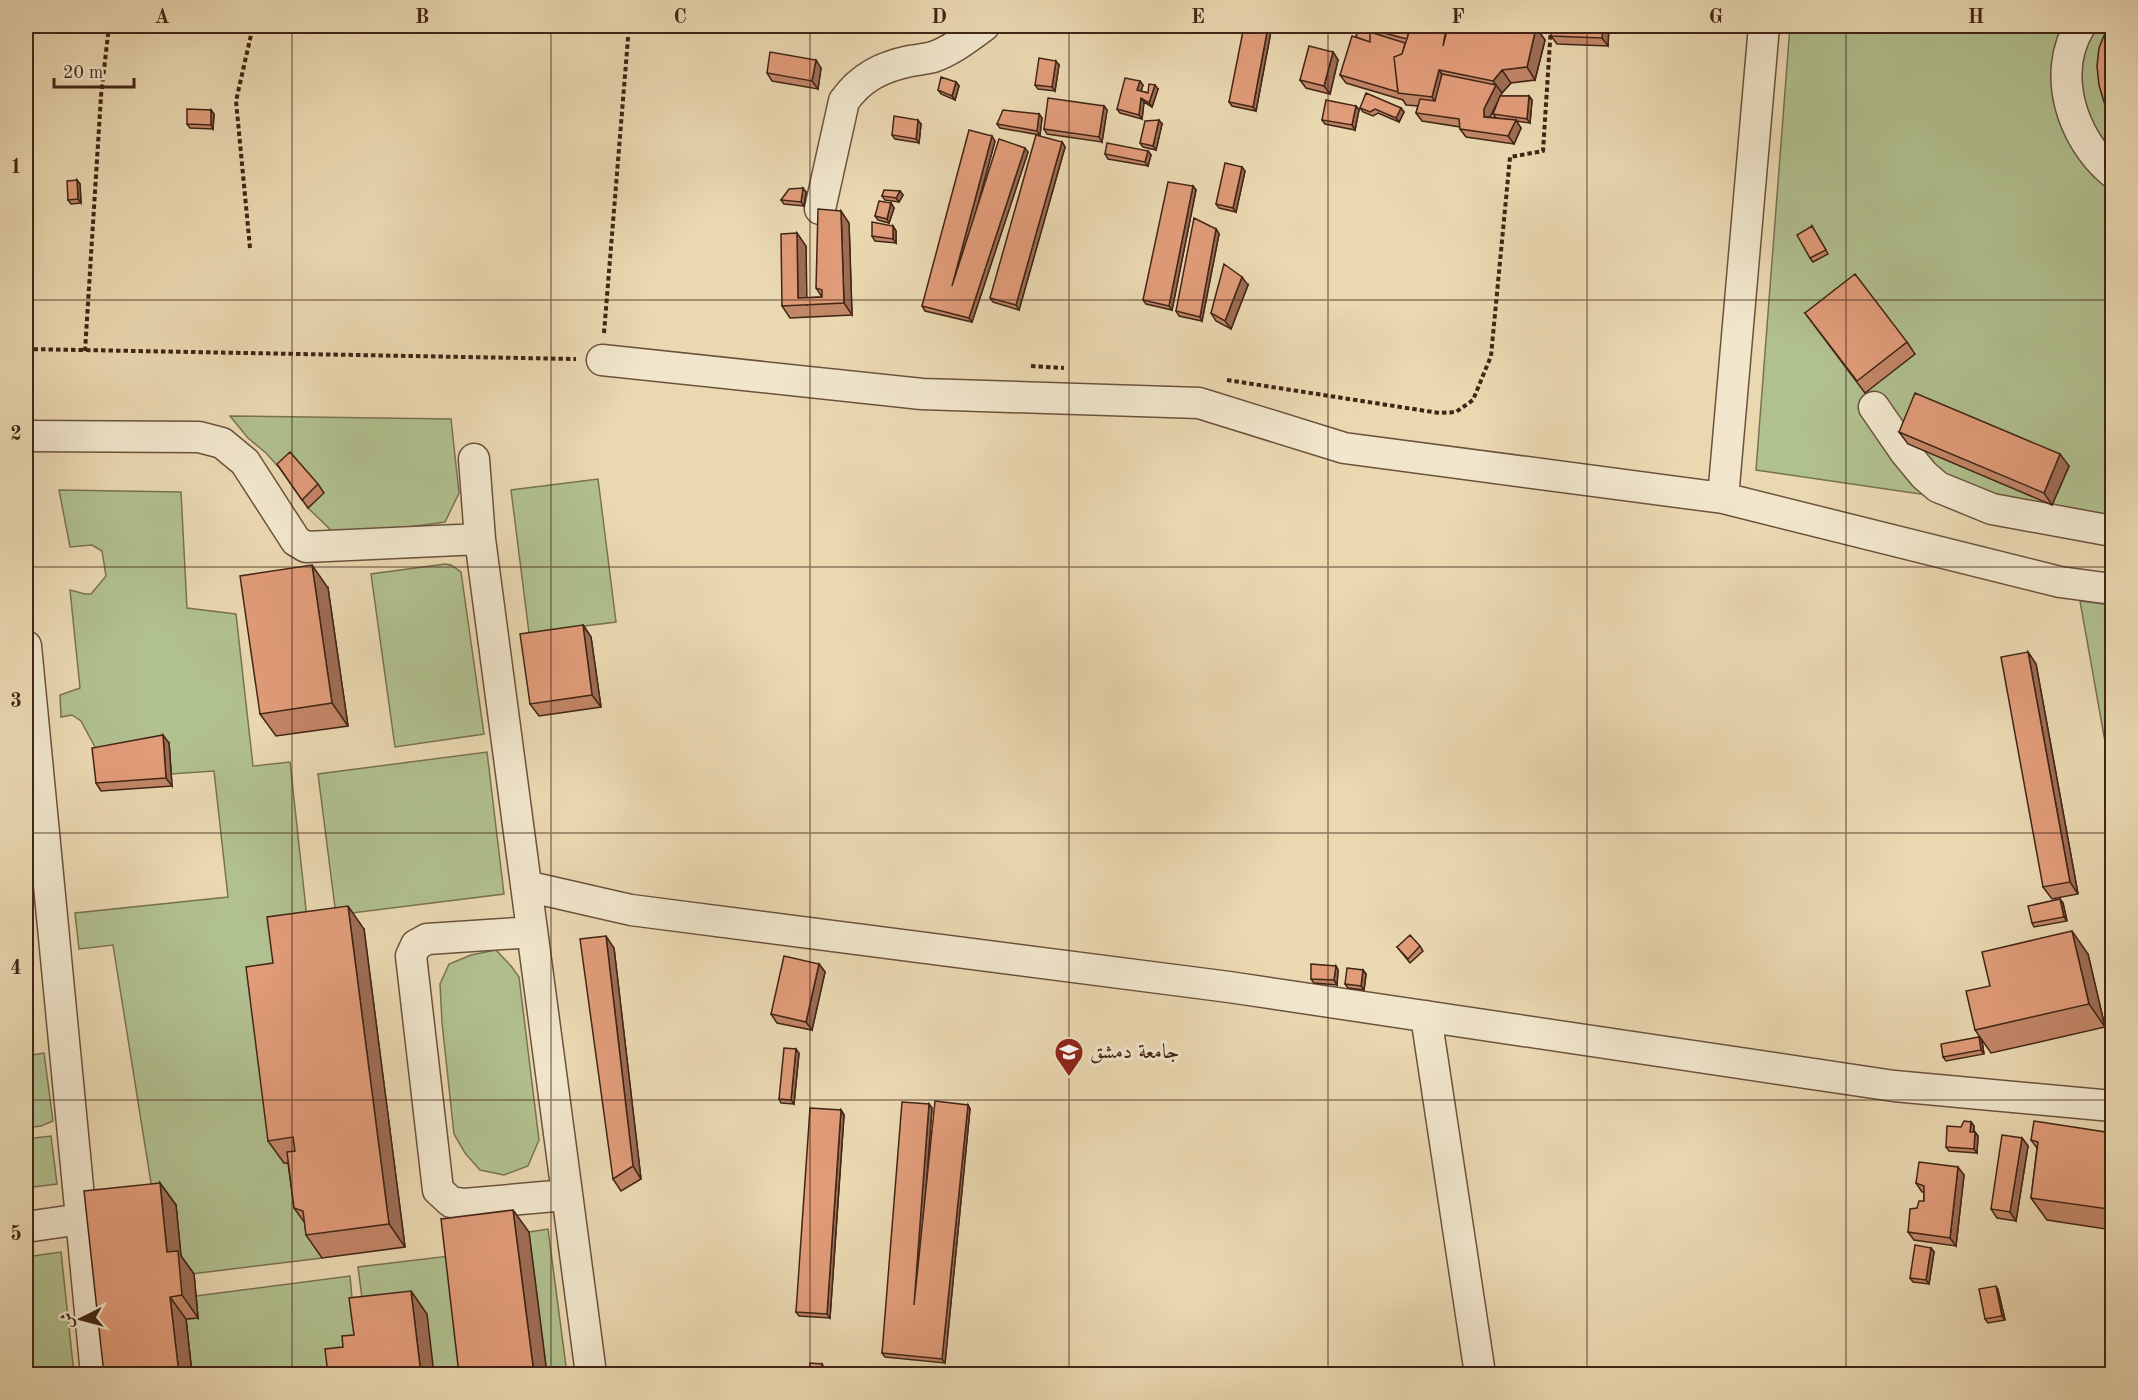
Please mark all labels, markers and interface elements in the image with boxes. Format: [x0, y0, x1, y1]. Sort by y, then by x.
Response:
text: A [154, 8, 170, 28]
text: B [415, 8, 429, 28]
text: C [673, 8, 687, 28]
text: D [931, 8, 947, 28]
text: E [1191, 8, 1205, 28]
text: F [1451, 8, 1465, 28]
text: G [1709, 8, 1723, 28]
text: H [1968, 8, 1984, 28]
scale bar [54, 51, 134, 89]
text: 20 m [63, 64, 103, 82]
text: 1 [10, 158, 22, 178]
text: 2 [10, 425, 22, 445]
text: 3 [10, 692, 22, 712]
text: 4 [10, 959, 22, 979]
school or university icon: جامعة دمشق [1053, 1036, 1085, 1078]
place label: جامعة دمشق [1090, 1042, 1180, 1064]
text: 5 [10, 1224, 22, 1245]
north arrow [51, 1289, 111, 1349]
text: ش [59, 1312, 77, 1329]

